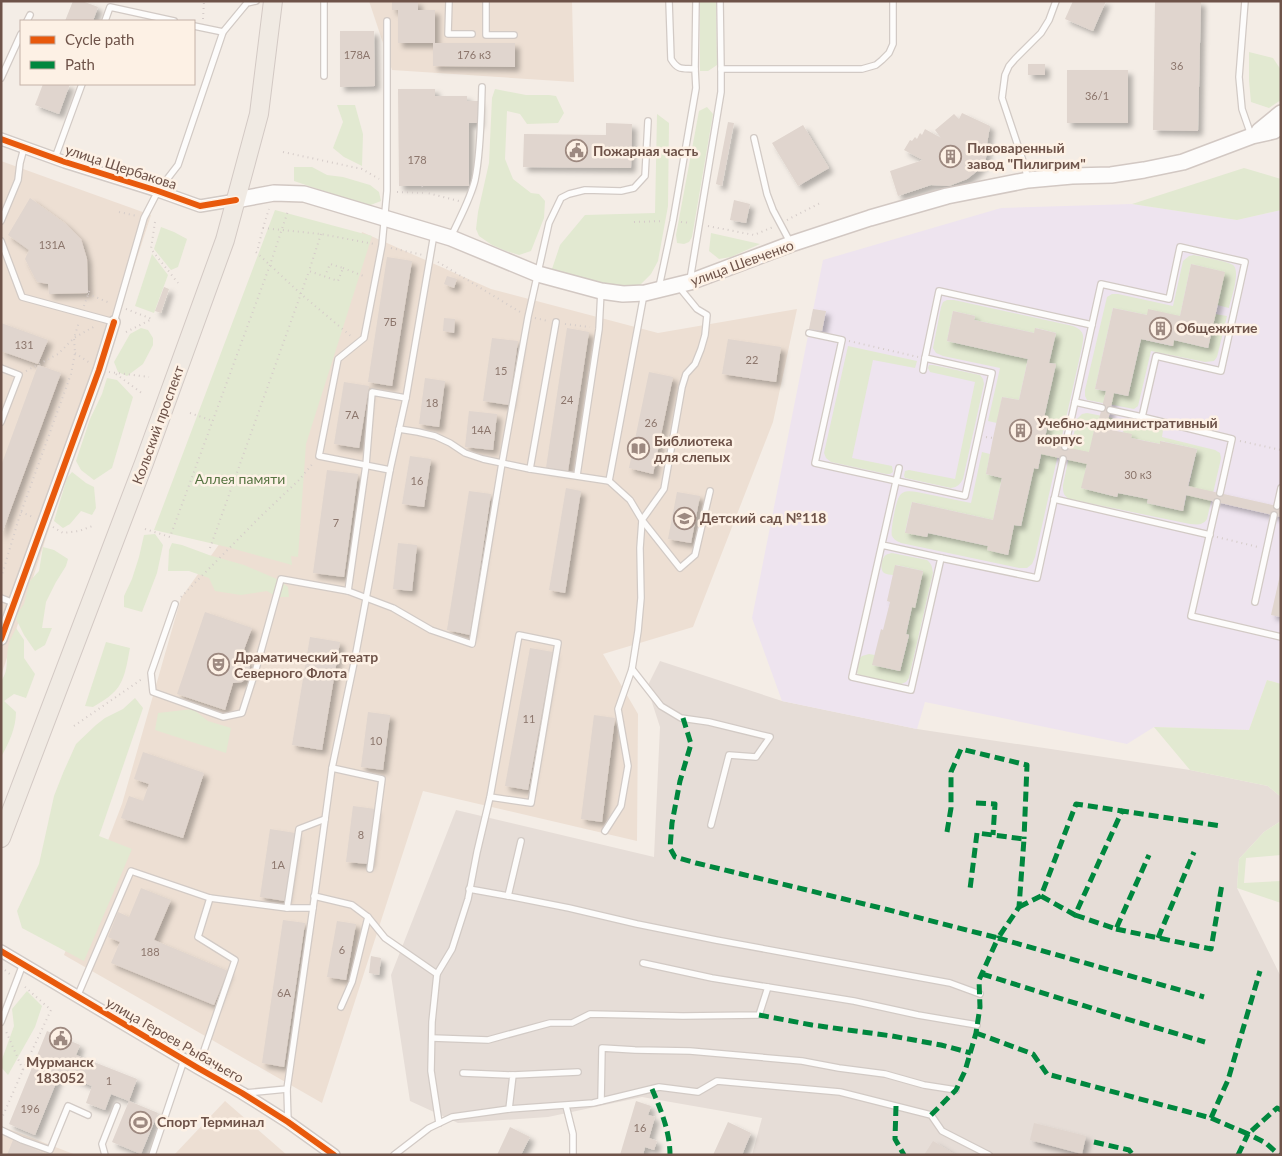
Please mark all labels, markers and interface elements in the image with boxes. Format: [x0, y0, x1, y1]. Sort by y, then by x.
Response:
legend [20, 20, 195, 85]
text: Cycle path [65, 30, 134, 48]
house number: 178А [344, 48, 371, 61]
house number: 176 к3 [457, 48, 491, 61]
text: Path [65, 55, 95, 73]
house number: 36 [1171, 59, 1183, 72]
house number: 36/1 [1085, 89, 1109, 102]
public building icon: Пожарная часть [565, 139, 589, 163]
place label: Пивоваренный завод "Пилигрим" [967, 139, 1086, 172]
street label: улица Щербакова [63, 140, 179, 193]
place label: Пожарная часть [593, 142, 698, 159]
building icon: Пивоваренный завод "Пилигрим" [939, 144, 963, 168]
house number: 178 [407, 153, 427, 166]
street label: улица Шевченко [688, 236, 796, 289]
house number: 131А [39, 238, 66, 251]
house number: 7Б [383, 315, 397, 328]
building icon: Общежитие [1148, 316, 1172, 340]
place label: Общежитие [1176, 319, 1258, 336]
house number: 131 [14, 338, 34, 351]
house number: 22 [746, 353, 758, 366]
street label: Кольский проспект [128, 363, 187, 486]
house number: 15 [495, 364, 507, 377]
house number: 24 [561, 393, 574, 406]
house number: 18 [426, 396, 438, 409]
house number: 7А [345, 408, 359, 421]
place label: Учебно-административный корпус [1036, 414, 1218, 447]
house number: 26 [645, 416, 657, 429]
building icon: Учебно-административный корпус [1009, 419, 1033, 443]
house number: 14А [471, 423, 492, 436]
place label: Библиотека для слепых [654, 432, 733, 465]
library icon: Библиотека для слепых [626, 437, 650, 461]
house number: 30 к3 [1124, 468, 1152, 481]
park label: Аллея памяти [195, 470, 285, 487]
house number: 16 [411, 474, 423, 487]
school or university icon: Детский сад №118 [672, 506, 696, 530]
place label: Детский сад №118 [700, 509, 826, 526]
house number: 7 [333, 516, 339, 529]
place label: Драматический театр Северного Флота [234, 648, 378, 681]
theatre icon: Драматический театр Северного Флота [206, 653, 230, 677]
house number: 11 [523, 712, 535, 725]
house number: 10 [370, 734, 383, 747]
house number: 8 [358, 828, 364, 841]
house number: 1А [271, 858, 285, 871]
house number: 6 [339, 943, 345, 956]
house number: 188 [140, 945, 160, 958]
house number: 6А [277, 986, 291, 999]
street label: улица Героев Рыбачьего [103, 993, 247, 1086]
public building icon: Мурманск 183052 [48, 1027, 72, 1051]
place label: Мурманск 183052 [26, 1053, 94, 1086]
house number: 1 [106, 1074, 112, 1087]
house number: 196 [20, 1102, 40, 1115]
sports icon: Спорт Терминал [129, 1110, 153, 1134]
place label: Спорт Терминал [157, 1113, 264, 1130]
house number: 16 [634, 1121, 646, 1134]

